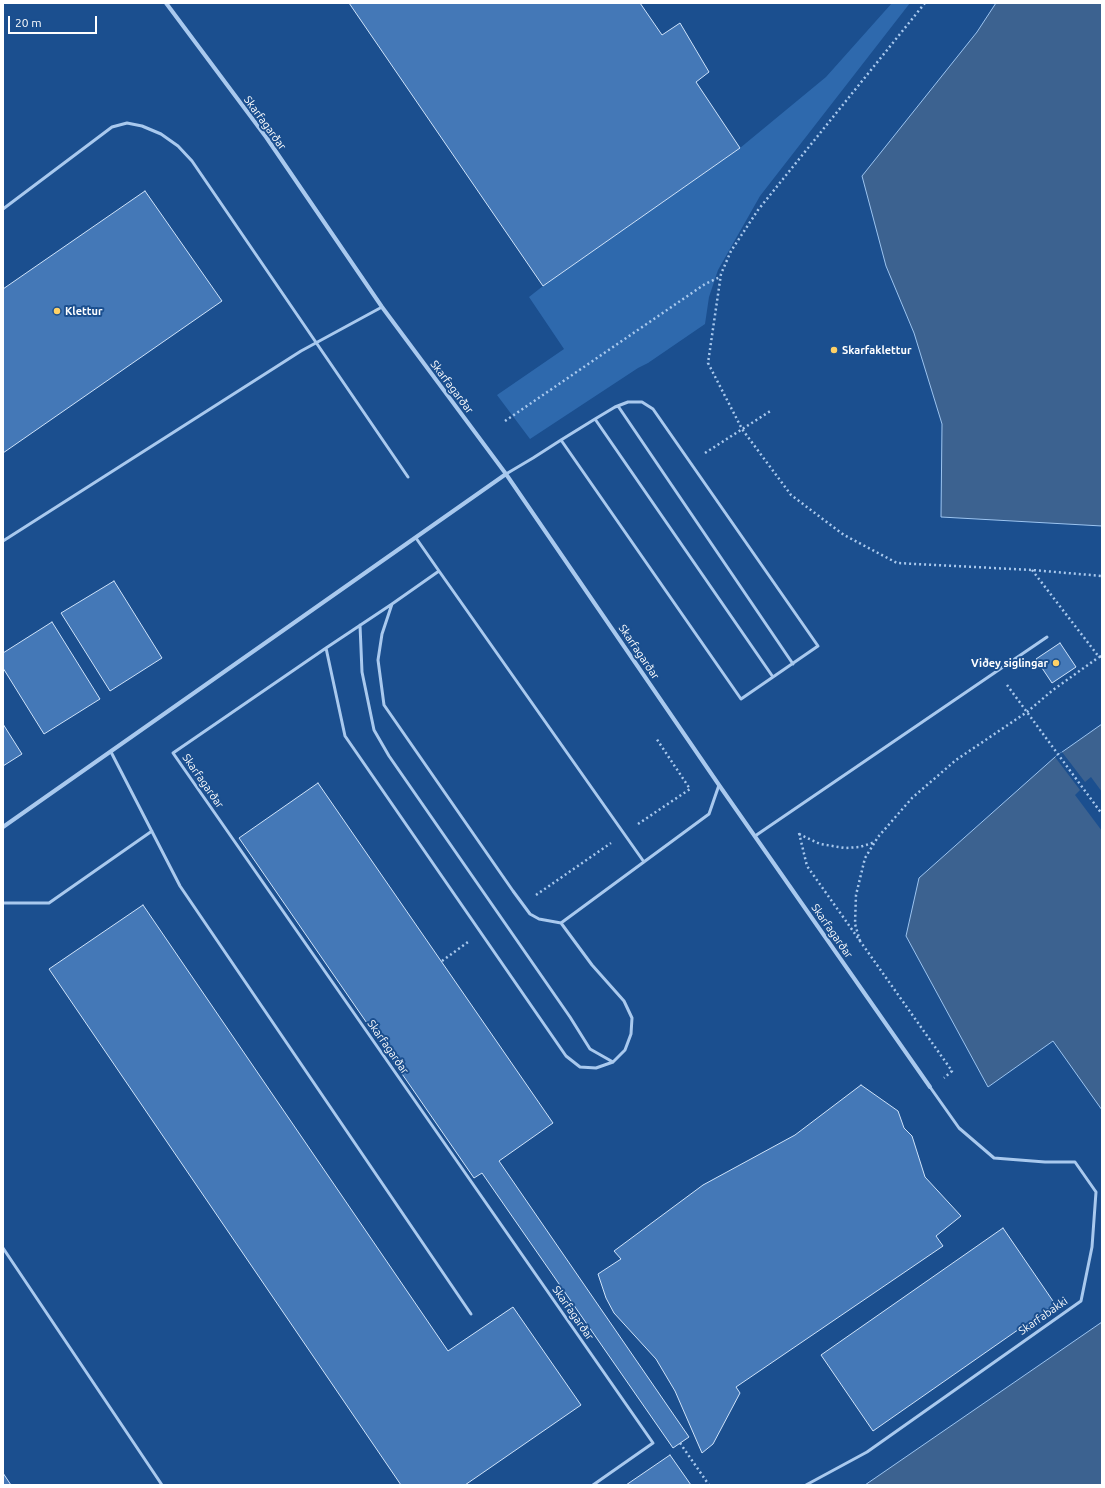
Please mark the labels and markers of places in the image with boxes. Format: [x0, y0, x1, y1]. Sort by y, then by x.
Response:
place label: Klettur [65, 304, 102, 318]
marker: Klettur [52, 306, 62, 316]
place label: Skarfaklettur [842, 343, 912, 357]
marker: Skarfaklettur [829, 345, 839, 355]
place label: Viðey siglingar [971, 656, 1048, 670]
marker: Viðey siglingar [1051, 658, 1061, 668]

